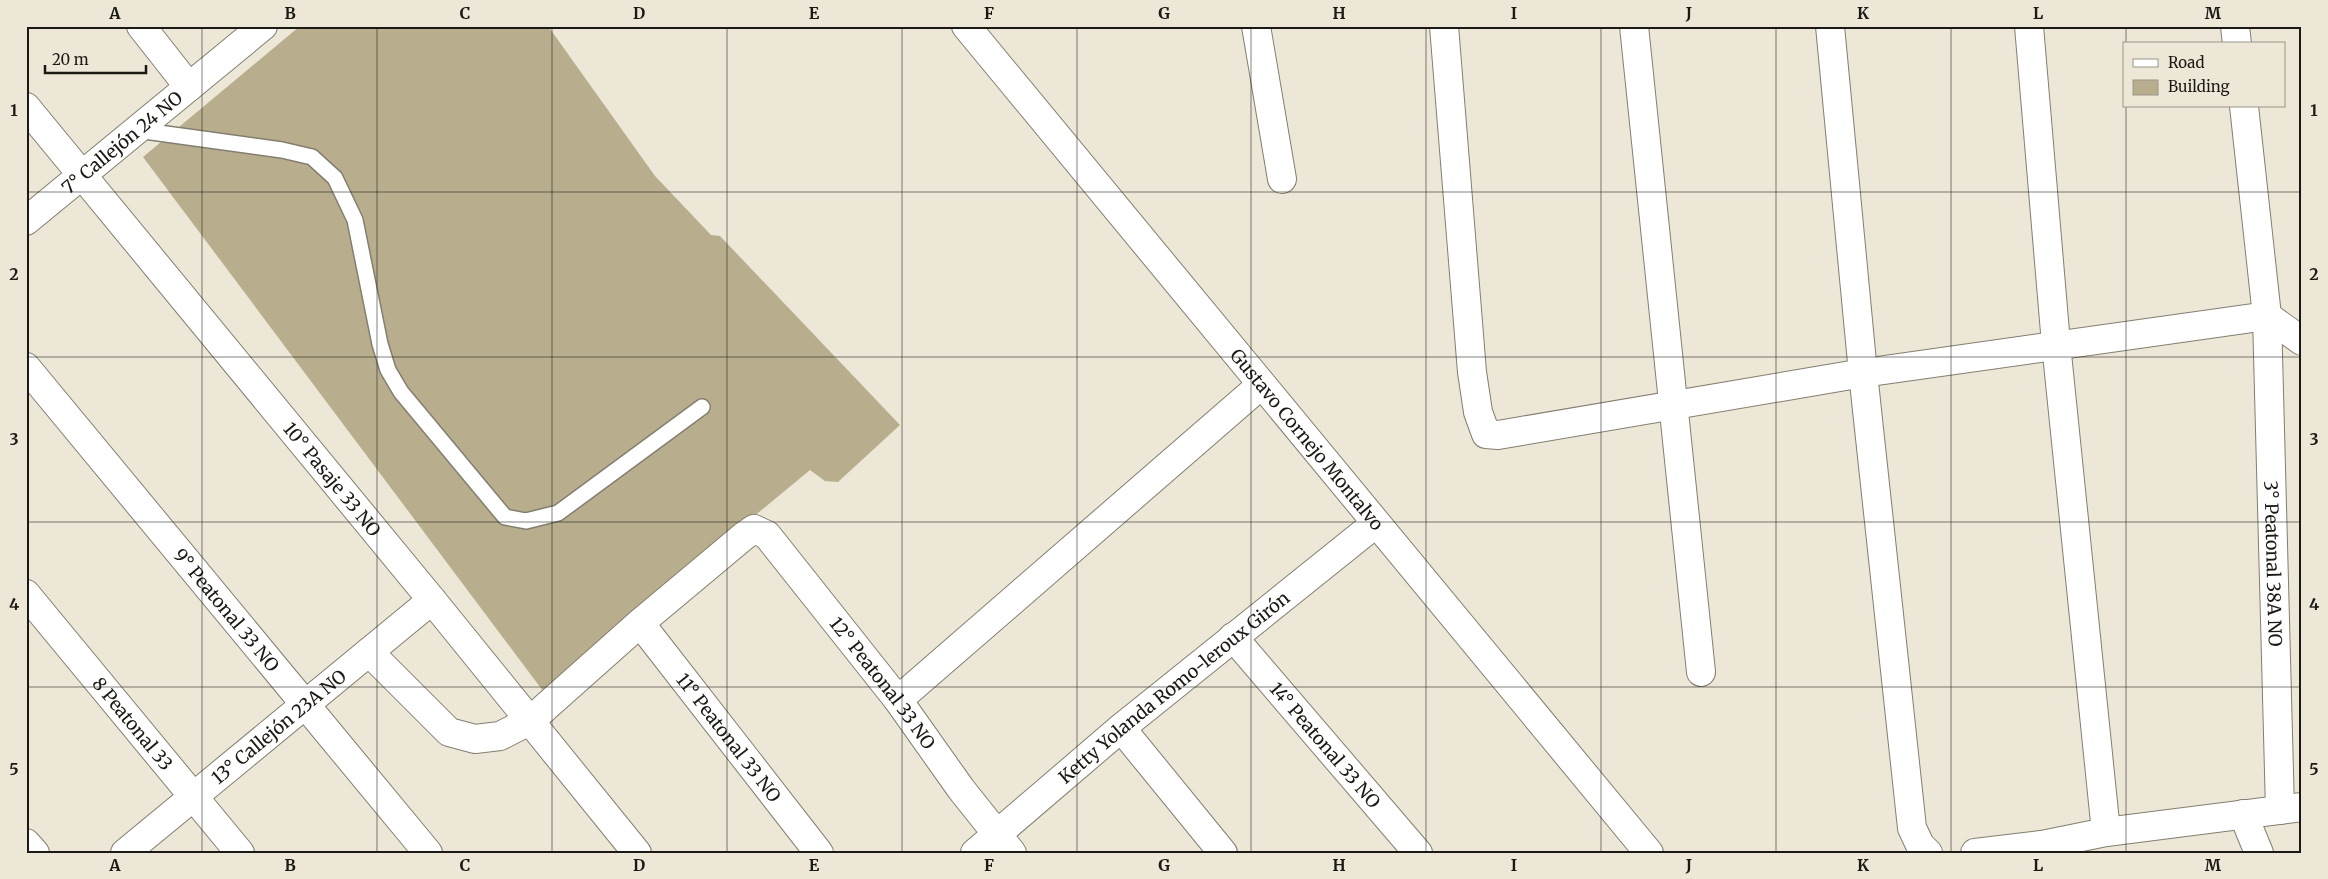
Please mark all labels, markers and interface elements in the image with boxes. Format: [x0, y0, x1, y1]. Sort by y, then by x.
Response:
text: A [108, 3, 121, 23]
text: B [284, 3, 296, 23]
text: C [460, 3, 470, 23]
text: D [633, 3, 645, 23]
text: E [809, 3, 820, 23]
text: F [984, 3, 994, 23]
text: G [1158, 3, 1170, 23]
text: H [1332, 3, 1346, 23]
text: I [1511, 3, 1517, 23]
text: J [1685, 3, 1692, 23]
text: K [1857, 3, 1869, 23]
text: L [2033, 3, 2043, 23]
text: M [2205, 3, 2222, 23]
scale bar [45, 42, 146, 74]
legend [2123, 42, 2286, 108]
text: 20 m [52, 50, 89, 69]
text: Road [2168, 53, 2204, 72]
text: Building [2168, 77, 2230, 96]
street label: 7° Callejón 24 NO [57, 86, 187, 199]
text: 1 [10, 100, 18, 120]
text: 1 [2310, 100, 2318, 120]
text: 2 [9, 264, 19, 284]
text: 2 [2309, 264, 2319, 284]
street label: Gustavo Cornejo Montalvo [1226, 344, 1389, 535]
street label: 10° Pasaje 33 NO [279, 417, 386, 541]
text: 3 [9, 429, 19, 449]
text: 3 [2309, 429, 2319, 449]
street label: 3° Peatonal 38A NO [2260, 480, 2287, 647]
street label: 9° Peatonal 33 NO [169, 543, 284, 676]
street label: Ketty Yolanda Romo-leroux Girón [1054, 586, 1294, 788]
text: 4 [9, 594, 19, 614]
text: 4 [2309, 594, 2319, 614]
street label: 12° Peatonal 33 NO [825, 612, 941, 754]
street label: 13° Callejón 23A NO [206, 664, 351, 789]
street label: 11° Peatonal 33 NO [672, 668, 786, 806]
street label: 8 Peatonal 33 [88, 672, 178, 775]
street label: 14° Peatonal 33 NO [1265, 677, 1386, 813]
text: 5 [9, 759, 19, 779]
text: 5 [2309, 759, 2319, 779]
text: A [108, 855, 121, 875]
text: B [284, 855, 296, 875]
text: C [460, 855, 470, 875]
text: D [633, 855, 645, 875]
text: E [809, 855, 820, 875]
text: F [984, 855, 994, 875]
text: G [1158, 855, 1170, 875]
text: H [1332, 855, 1346, 875]
text: I [1511, 855, 1517, 875]
text: J [1685, 855, 1692, 875]
text: K [1857, 855, 1869, 875]
text: L [2033, 855, 2043, 875]
text: M [2205, 855, 2222, 875]

